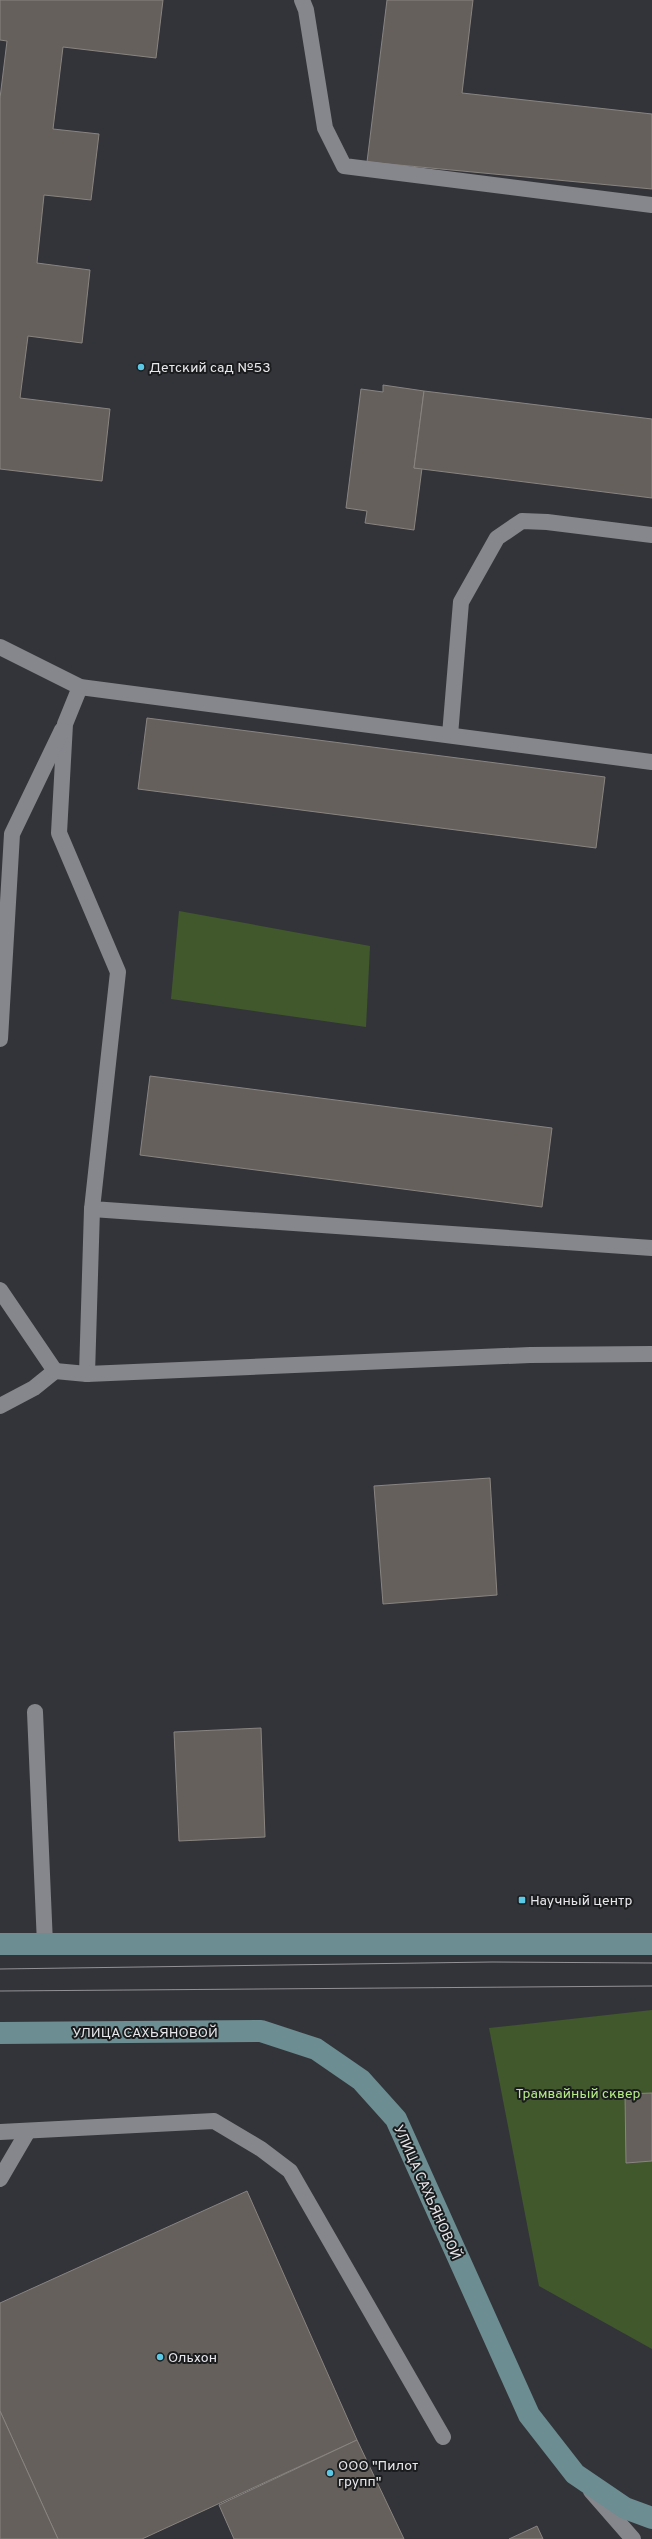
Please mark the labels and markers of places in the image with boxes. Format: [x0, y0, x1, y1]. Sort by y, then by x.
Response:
place label: Детский сад №53 [149, 360, 271, 377]
marker: Детский сад №53 [136, 362, 146, 372]
place label: Научный центр [530, 1893, 632, 1910]
marker: Научный центр [517, 1895, 527, 1905]
place label: Ольхон [168, 2350, 217, 2367]
marker: Ольхон [155, 2352, 165, 2362]
place label: ООО "Пилот групп" [338, 2458, 418, 2491]
marker: ООО "Пилот групп" [325, 2468, 335, 2478]

